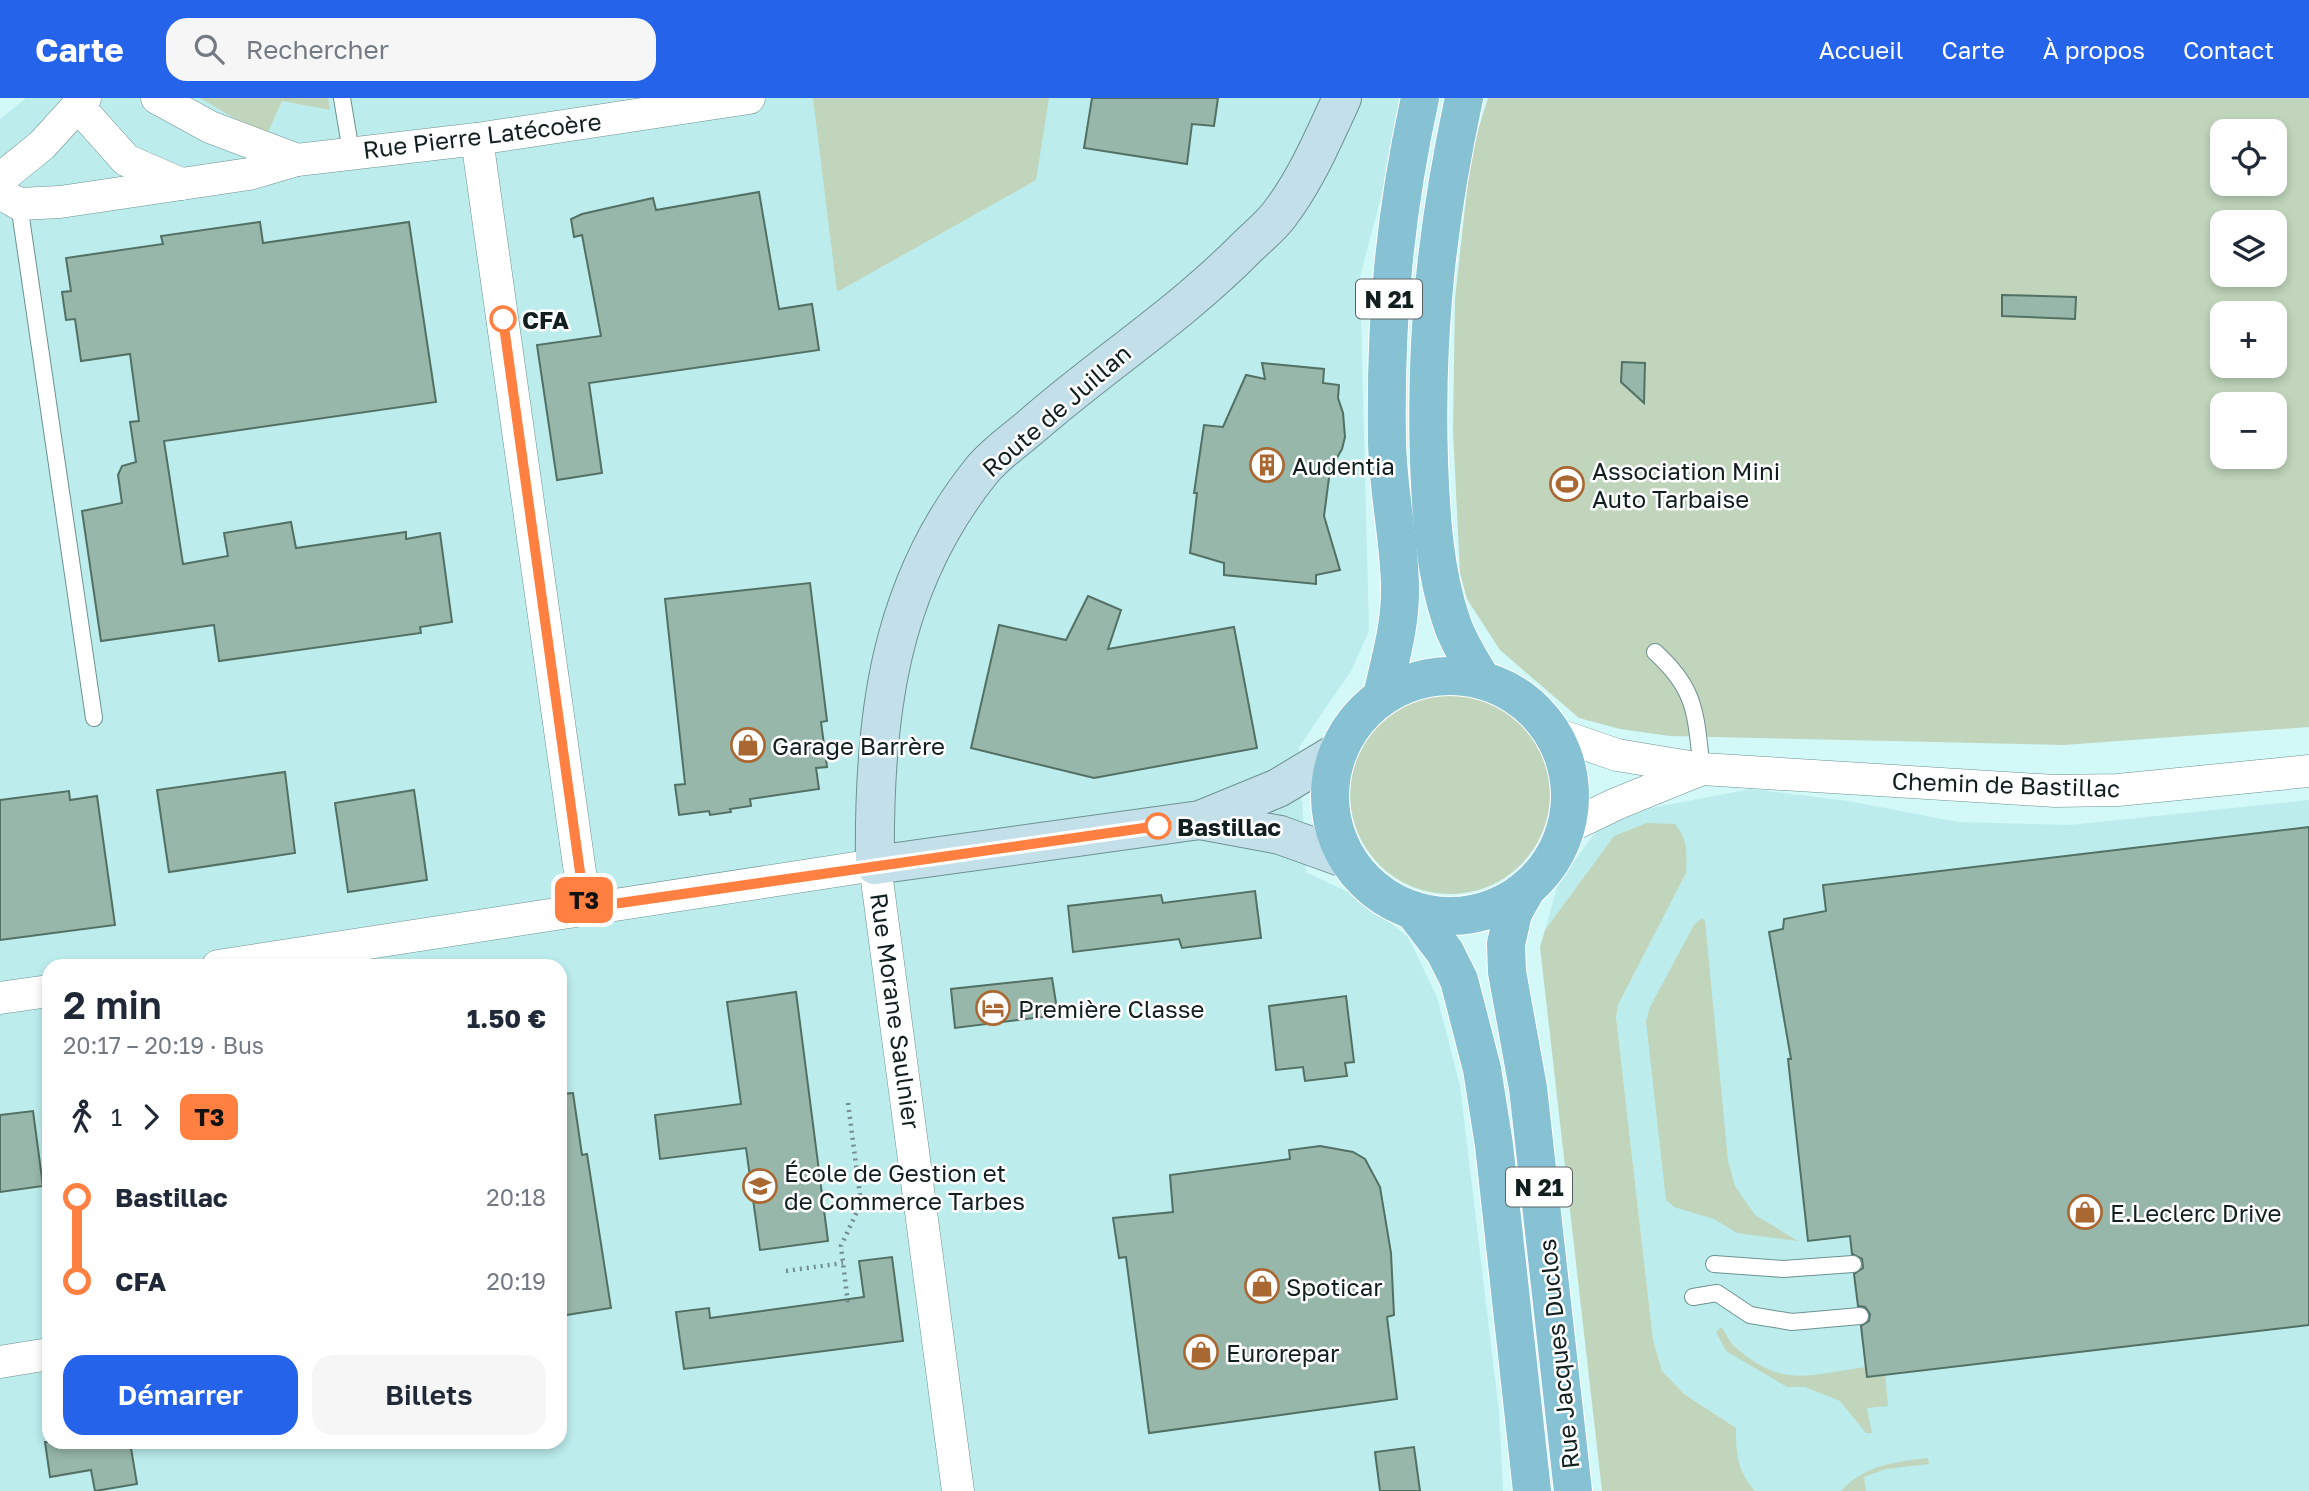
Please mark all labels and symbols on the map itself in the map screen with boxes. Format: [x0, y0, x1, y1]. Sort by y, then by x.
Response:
street label: Rue Pierre Latécoère [361, 106, 603, 164]
road number: N 21 [1356, 280, 1422, 318]
place label: CFA [522, 305, 569, 334]
marker: CFA [490, 306, 516, 332]
street label: Route de Juillan [976, 338, 1136, 482]
building icon: Audentia [1248, 446, 1286, 484]
place label: Audentia [1292, 451, 1395, 480]
place label: Association Mini Auto Tarbaise [1592, 456, 1780, 513]
sports icon: Association Mini Auto Tarbaise [1548, 465, 1586, 503]
shop icon: Garage Barrère [729, 726, 767, 764]
place label: Garage Barrère [772, 731, 945, 760]
street label: Chemin de Bastillac [1891, 766, 2121, 802]
place label: Bastillac [1177, 812, 1281, 841]
marker: Bastillac [1145, 813, 1171, 839]
line badge: T3 [552, 877, 616, 923]
street label: Rue Morane Saulnier [865, 891, 927, 1131]
hotel icon: Première Classe [974, 989, 1012, 1027]
place label: Première Classe [1018, 994, 1204, 1023]
place label: École de Gestion et de Commerce Tarbes [784, 1158, 1025, 1215]
school or university icon: École de Gestion et de Commerce Tarbes [741, 1167, 779, 1205]
road number: N 21 [1506, 1168, 1572, 1206]
shop icon: E.Leclerc Drive [2066, 1193, 2104, 1231]
place label: E.Leclerc Drive [2110, 1198, 2281, 1227]
street label: Rue Jacques Duclos [1531, 1238, 1585, 1470]
shop icon: Spoticar [1243, 1267, 1281, 1305]
place label: Spoticar [1286, 1272, 1383, 1301]
shop icon: Eurorepar [1182, 1333, 1220, 1371]
place label: Eurorepar [1226, 1338, 1339, 1367]

